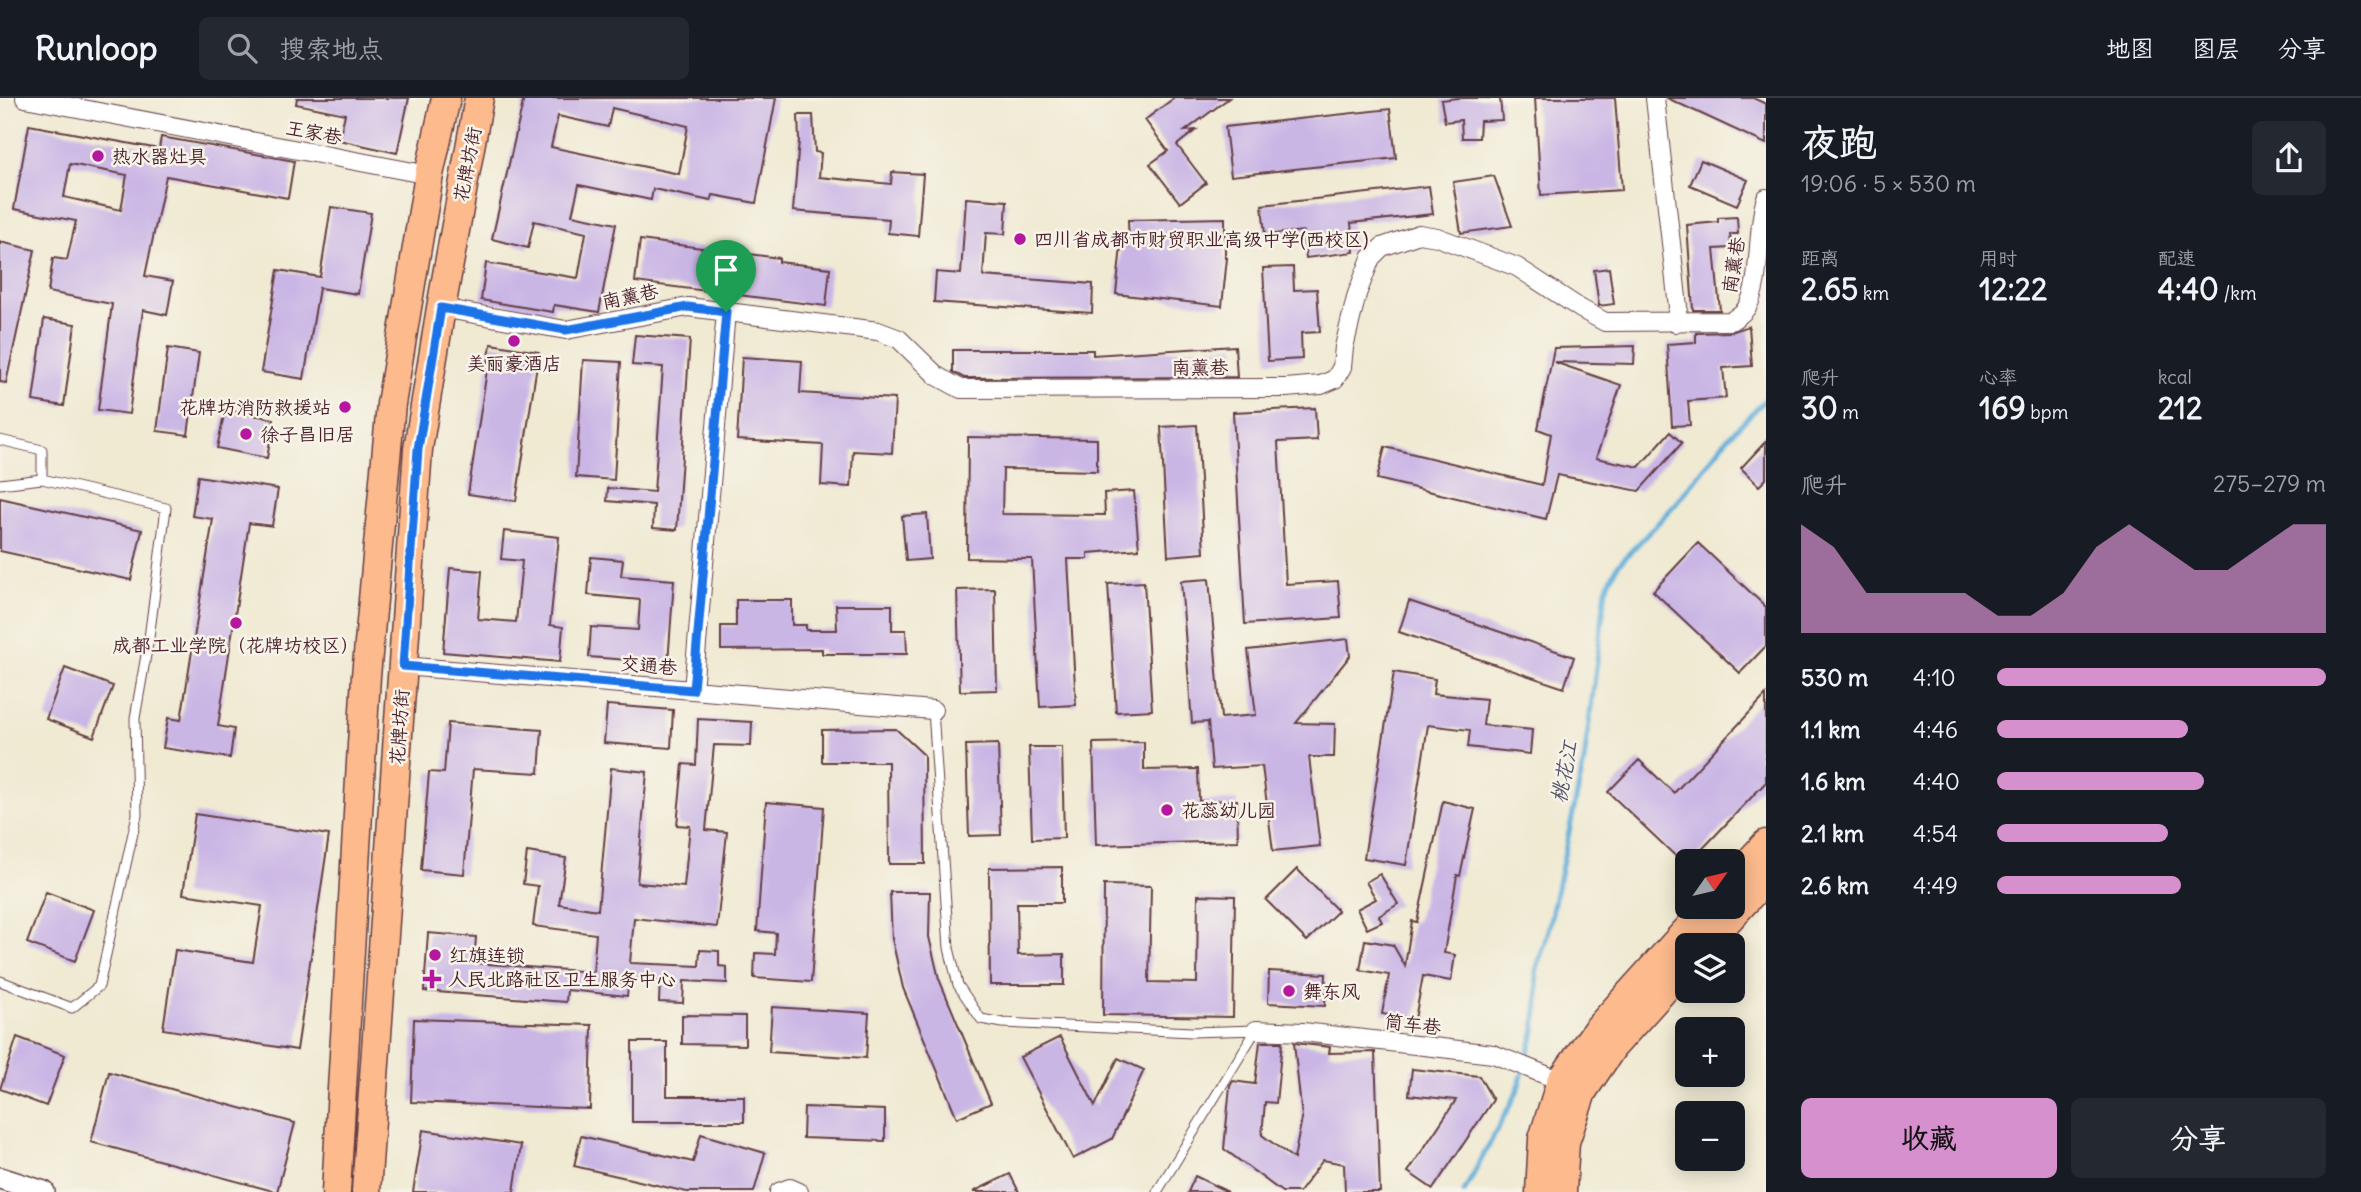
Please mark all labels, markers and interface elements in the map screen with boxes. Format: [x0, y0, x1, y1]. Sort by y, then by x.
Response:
search box [199, 17, 689, 80]
text: Runloop [35, 27, 157, 69]
icon: search [223, 29, 261, 67]
text: 搜索地点 [279, 32, 383, 65]
text: 地图 [2106, 33, 2154, 63]
text: 图层 [2192, 33, 2240, 63]
text: 分享 [2278, 33, 2326, 63]
street label: 王家巷 [284, 115, 344, 149]
text: 夜跑 [1801, 119, 1877, 166]
button: share [2252, 121, 2326, 195]
street label: 花牌坊街 [448, 124, 486, 204]
place label: 热水器灶具 [112, 144, 207, 168]
marker: 热水器灶具 [90, 148, 106, 164]
text: 19:06 · 5 × 530 m [1801, 169, 1976, 198]
place label: 四川省成都市财贸职业高级中学(西校区) [1034, 227, 1369, 251]
marker: 四川省成都市财贸职业高级中学(西校区) [1012, 231, 1028, 247]
street label: 南薰巷 [1717, 235, 1749, 295]
pin [696, 240, 756, 312]
text: 距离 [1801, 246, 1839, 270]
text: 用时 [1979, 246, 2017, 270]
text: 配速 [2158, 246, 2196, 270]
icon: arrive [707, 251, 745, 289]
text: 2.65 [1801, 270, 1858, 308]
text: 12:22 [1979, 270, 2047, 308]
text: 4:40 [2158, 270, 2219, 308]
street label: 南薰巷 [600, 278, 660, 314]
text: km [1858, 281, 1889, 305]
text: /km [2219, 281, 2257, 305]
marker: 美丽豪酒店 [506, 333, 522, 349]
place label: 美丽豪酒店 [466, 351, 562, 375]
street label: 南薰巷 [1171, 355, 1229, 379]
text: 爬升 [1801, 365, 1839, 389]
text: 心率 [1979, 365, 2017, 389]
text: kcal [2158, 365, 2192, 389]
text: 30 [1801, 389, 1838, 427]
text: 169 [1979, 389, 2026, 427]
text: 212 [2158, 389, 2202, 427]
place label: 花牌坊消防救援站 [179, 395, 331, 419]
marker: 花牌坊消防救援站 [337, 399, 353, 415]
text: m [1838, 400, 1859, 424]
text: bpm [2026, 400, 2068, 424]
place label: 徐子昌旧居 [260, 422, 355, 446]
marker: 徐子昌旧居 [238, 426, 254, 442]
text: 275–279 m [2213, 469, 2326, 498]
text: 爬升 [1801, 470, 1847, 499]
marker: 成都工业学院（花牌坊校区） [228, 615, 244, 631]
place label: 成都工业学院（花牌坊校区） [112, 633, 360, 657]
street label: 交通巷 [620, 651, 678, 679]
text: 530 m [1801, 663, 1868, 692]
text: 4:10 [1913, 663, 1956, 692]
street label: 花牌坊街 [384, 688, 414, 766]
text: 1.1 km [1801, 715, 1860, 744]
text: 4:46 [1913, 715, 1958, 744]
water label: 桃花江 [1545, 738, 1583, 805]
text: 1.6 km [1801, 767, 1866, 796]
text: 4:40 [1913, 767, 1960, 796]
place label: 花蕊幼儿园 [1181, 798, 1276, 822]
marker: 花蕊幼儿园 [1159, 802, 1175, 818]
text: 2.1 km [1801, 819, 1864, 848]
text: 4:54 [1913, 819, 1958, 848]
north arrow [1675, 849, 1745, 919]
map controls [1675, 849, 1745, 1171]
text: 2.6 km [1801, 871, 1869, 900]
text: 4:49 [1913, 871, 1958, 900]
button: layers [1675, 933, 1745, 1003]
place label: 红旗连锁 [449, 943, 525, 967]
marker: 红旗连锁 [427, 947, 443, 963]
place label: 人民北路社区卫生服务中心 [448, 967, 676, 991]
marker: 人民北路社区卫生服务中心 [422, 969, 442, 989]
place label: 舞东风 [1303, 979, 1360, 1003]
marker: 舞东风 [1281, 983, 1297, 999]
street label: 筒车巷 [1383, 1009, 1443, 1039]
button: + [1675, 1017, 1745, 1087]
button: 收藏 [1801, 1098, 2057, 1178]
button: 分享 [2071, 1098, 2326, 1178]
button: − [1675, 1101, 1745, 1171]

